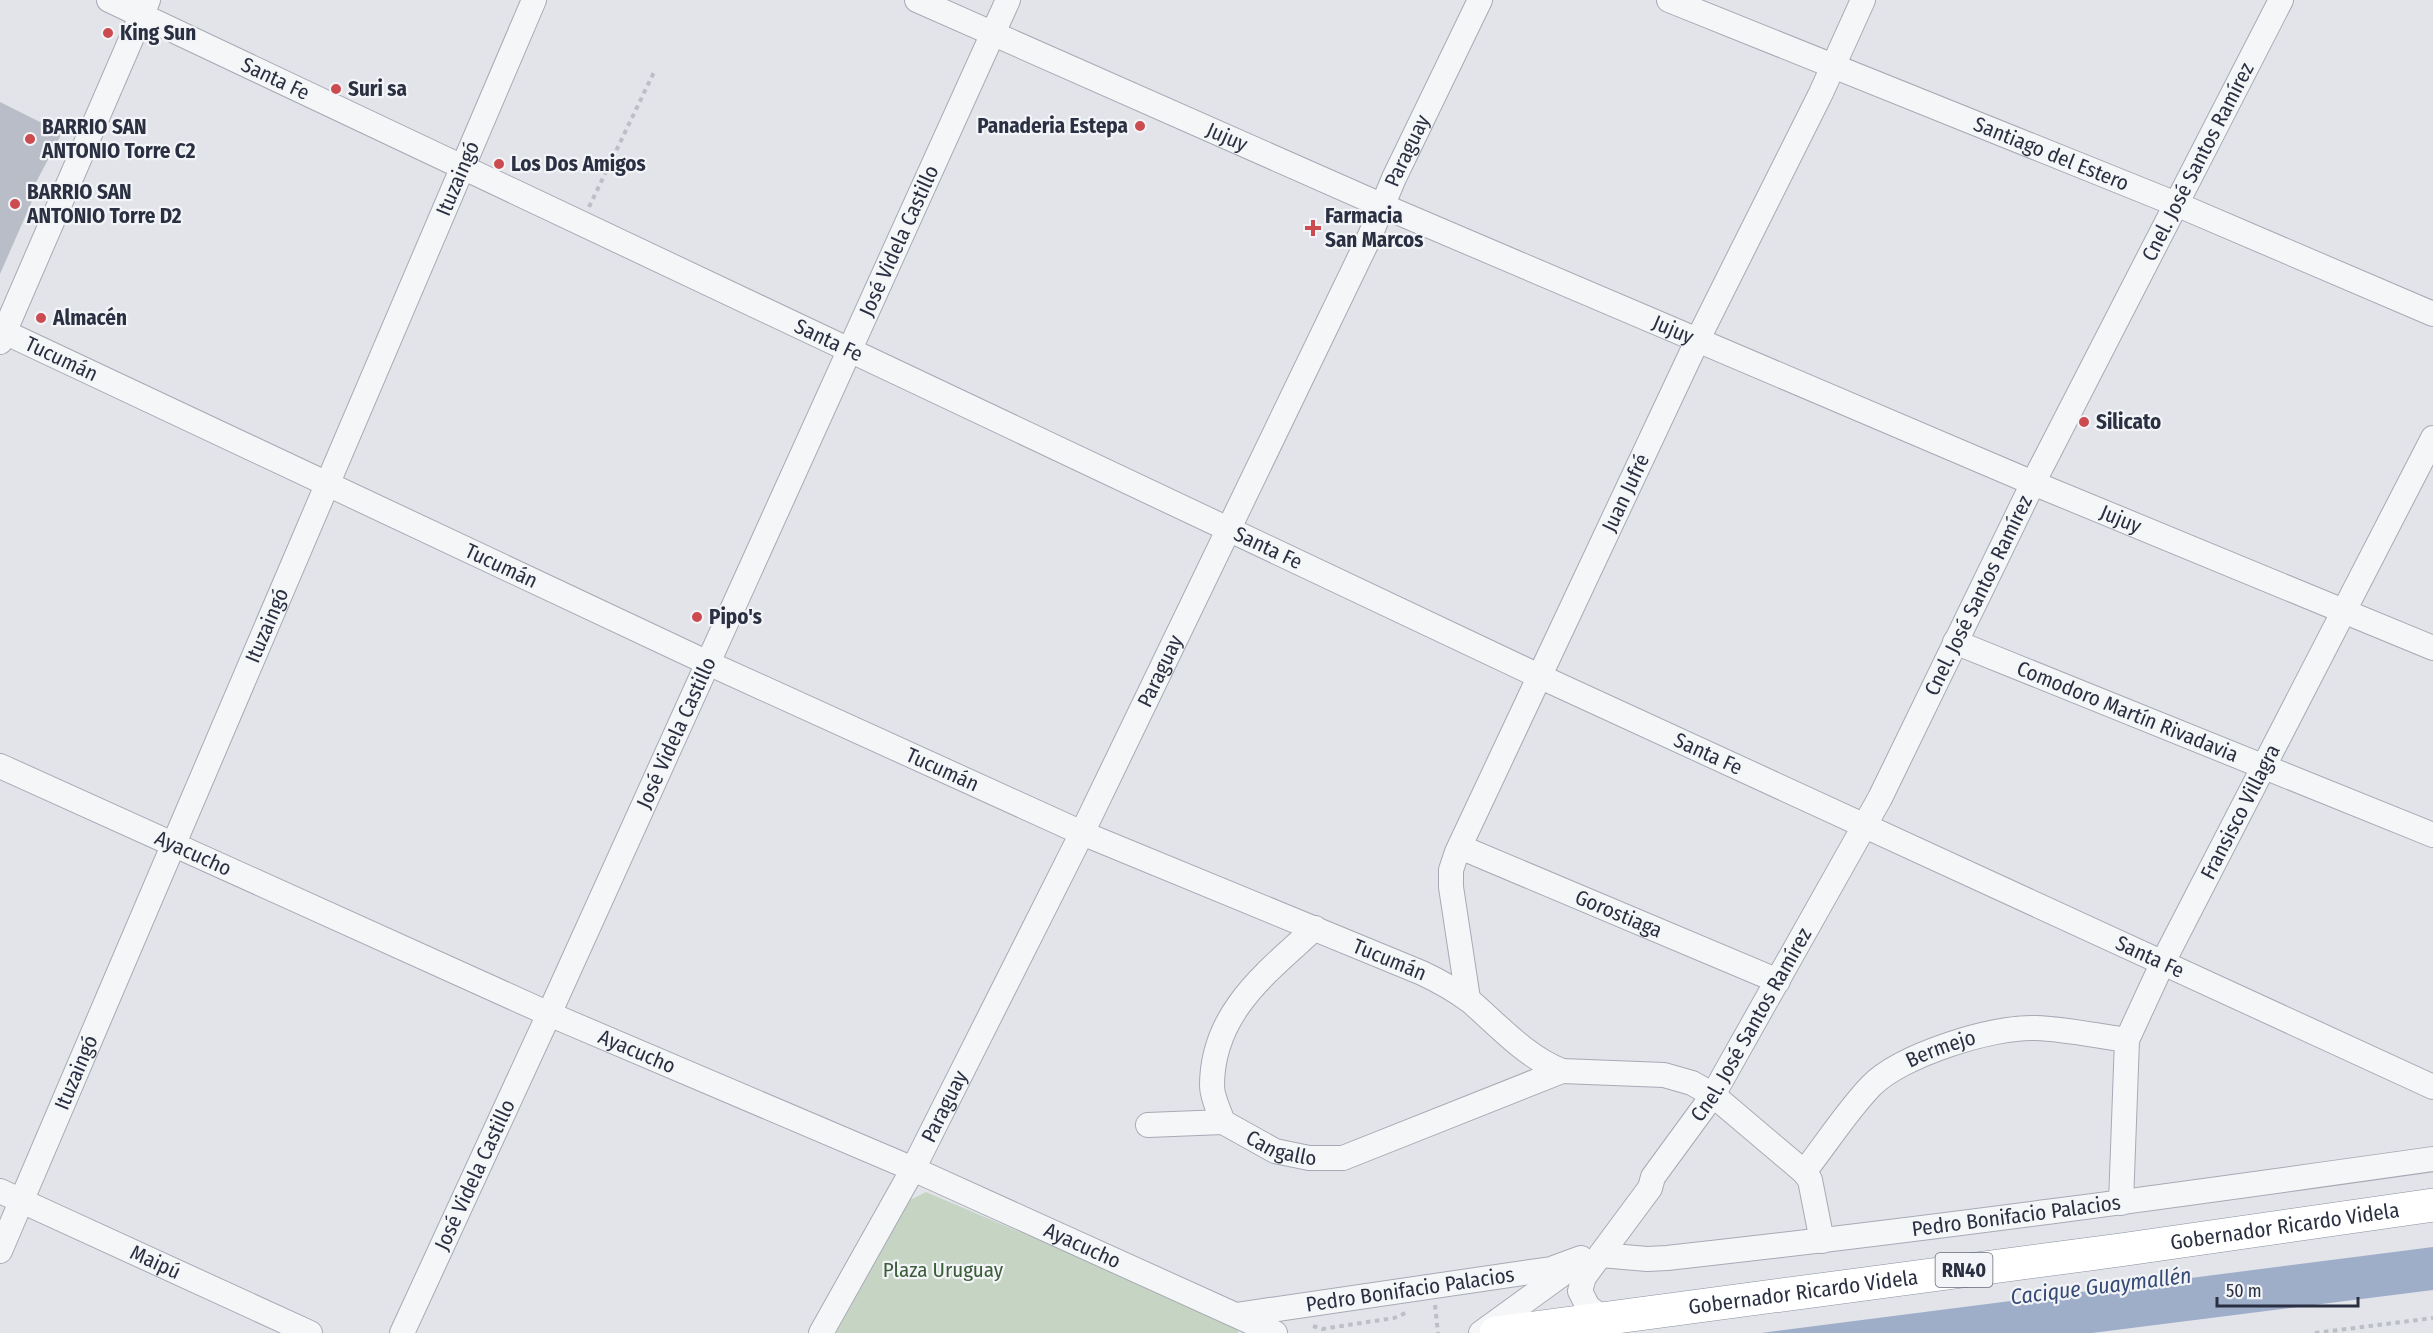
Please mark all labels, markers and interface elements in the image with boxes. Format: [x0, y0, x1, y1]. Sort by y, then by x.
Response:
place label: King Sun [120, 20, 196, 46]
marker: King Sun [101, 26, 115, 40]
street label: Santa Fe [237, 51, 314, 106]
street label: Cnel. José Santos Ramírez [2136, 58, 2260, 265]
place label: Suri sa [348, 76, 407, 102]
marker: Suri sa [329, 82, 343, 96]
street label: Paraguay [1379, 110, 1436, 191]
street label: Santiago del Estero [1970, 111, 2133, 197]
place label: Panaderia Estepa [977, 113, 1128, 139]
place label: BARRIO SAN ANTONIO Torre C2 [41, 114, 196, 164]
street label: Jujuy [1202, 117, 1252, 158]
marker: Panaderia Estepa [1133, 119, 1147, 133]
marker: BARRIO SAN ANTONIO Torre C2 [23, 132, 37, 146]
street label: Ituzaingó [430, 137, 485, 220]
place label: Los Dos Amigos [511, 151, 646, 177]
marker: Los Dos Amigos [492, 157, 506, 171]
street label: José Videla Castillo [854, 161, 945, 320]
place label: BARRIO SAN ANTONIO Torre D2 [26, 179, 182, 229]
marker: BARRIO SAN ANTONIO Torre D2 [8, 197, 22, 211]
place label: Farmacia San Marcos [1325, 203, 1424, 253]
marker: Farmacia San Marcos [1306, 221, 1320, 235]
place label: Almacén [52, 305, 127, 331]
street label: Jujuy [1649, 309, 1698, 350]
marker: Almacén [34, 311, 48, 325]
street label: Santa Fe [790, 313, 867, 367]
street label: Tucumán [21, 331, 102, 387]
place label: Silicato [2096, 409, 2161, 435]
marker: Silicato [2077, 415, 2091, 429]
street label: Juan Jufré [1596, 450, 1655, 536]
street label: Cnel. José Santos Ramírez [1919, 491, 2038, 700]
street label: Jujuy [2096, 499, 2146, 540]
street label: Santa Fe [1230, 521, 1306, 575]
street label: Tucumán [461, 538, 542, 594]
street label: Ituzaingó [240, 584, 294, 667]
place label: Pipo's [709, 604, 762, 630]
marker: Pipo's [690, 610, 704, 624]
street label: Paraguay [1132, 630, 1189, 711]
street label: José Videla Castillo [631, 653, 722, 812]
street label: Comodoro Martín Rivadavia [2013, 655, 2242, 768]
street label: Santa Fe [1670, 727, 1747, 781]
street label: Fransisco Villagra [2195, 740, 2286, 884]
street label: Tucumán [902, 742, 983, 797]
street label: Ayacucho [151, 825, 236, 882]
street label: Gorostiaga [1571, 884, 1666, 944]
street label: Cnel. José Santos Ramírez [1685, 923, 1817, 1127]
street label: Santa Fe [2111, 930, 2188, 984]
street label: Tucumán [1349, 933, 1430, 986]
street label: Ayacucho [594, 1024, 679, 1079]
street label: Bermejo [1902, 1024, 1978, 1073]
street label: Ituzaingó [49, 1031, 104, 1114]
street label: Paraguay [916, 1066, 974, 1147]
street label: José Videla Castillo [429, 1095, 521, 1255]
street label: Cangallo [1241, 1124, 1316, 1171]
street label: Pedro Bonifacio Palacios [1910, 1189, 2122, 1242]
street label: Gobernador Ricardo Videla [2169, 1197, 2401, 1256]
street label: Ayacucho [1040, 1217, 1125, 1274]
street label: Maipú [126, 1239, 185, 1285]
road number: RN40 [1936, 1253, 1992, 1287]
park label: Plaza Uruguay [883, 1257, 1004, 1283]
street label: Pedro Bonifacio Palacios [1304, 1262, 1516, 1318]
water label: Cacique Guaymallén [2009, 1262, 2193, 1310]
street label: Gobernador Ricardo Videla [1687, 1264, 1920, 1320]
scale bar [2217, 1270, 2358, 1308]
text: 50 m [2226, 1280, 2262, 1302]

